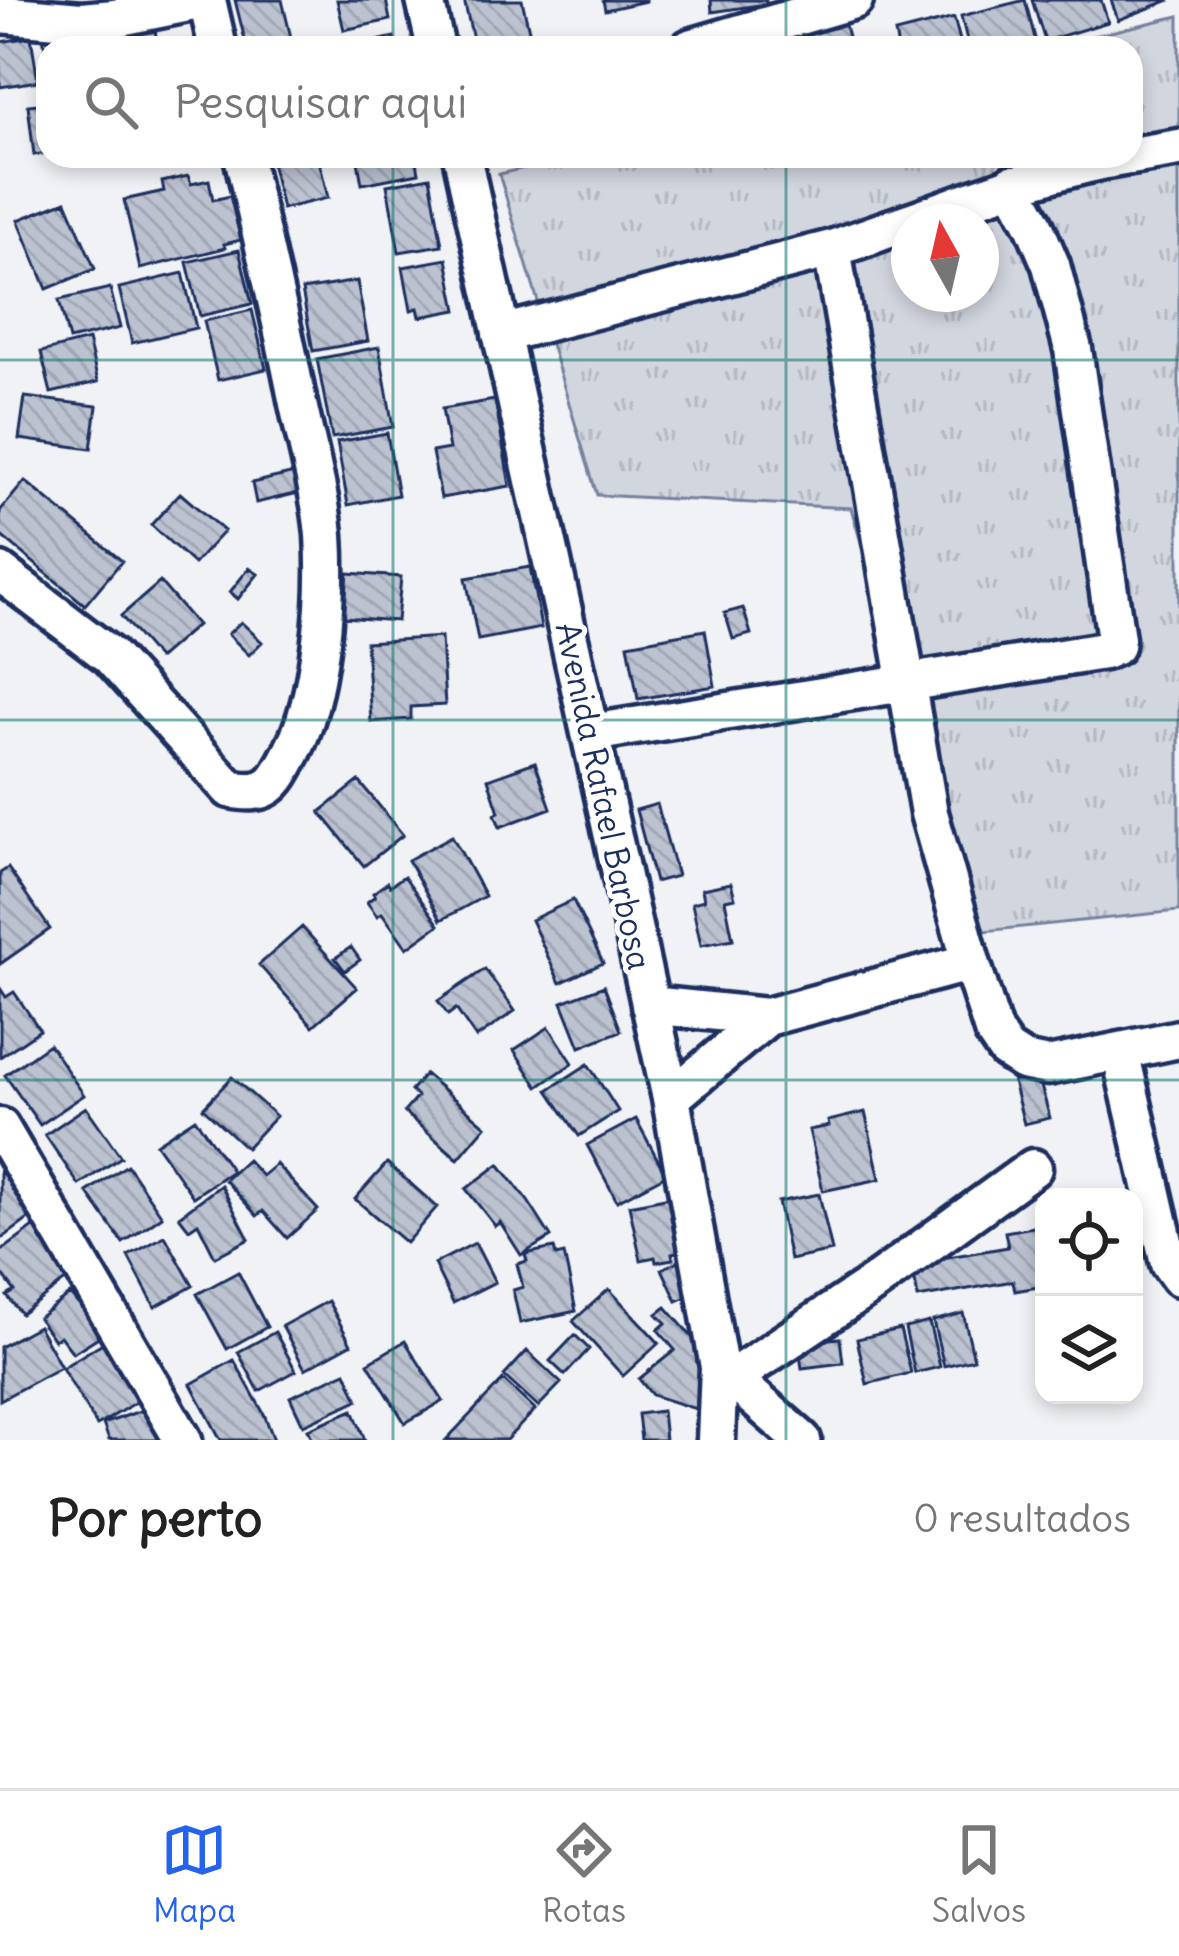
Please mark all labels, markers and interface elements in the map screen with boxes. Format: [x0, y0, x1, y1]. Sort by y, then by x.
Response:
search box [36, 36, 1143, 168]
icon: search [78, 69, 144, 135]
text: Pesquisar aqui [174, 74, 467, 130]
north arrow [891, 204, 999, 312]
street label: Avenida Rafael Barbosa [547, 619, 661, 973]
map controls [1035, 1188, 1143, 1404]
button: locate [1035, 1188, 1143, 1296]
button: layers [1035, 1296, 1143, 1404]
text: Por perto [48, 1486, 262, 1550]
text: 0 resultados [913, 1494, 1131, 1543]
tab: Mapa [153, 1817, 236, 1931]
tab: Rotas [542, 1817, 626, 1931]
tab: Salvos [932, 1817, 1026, 1931]

